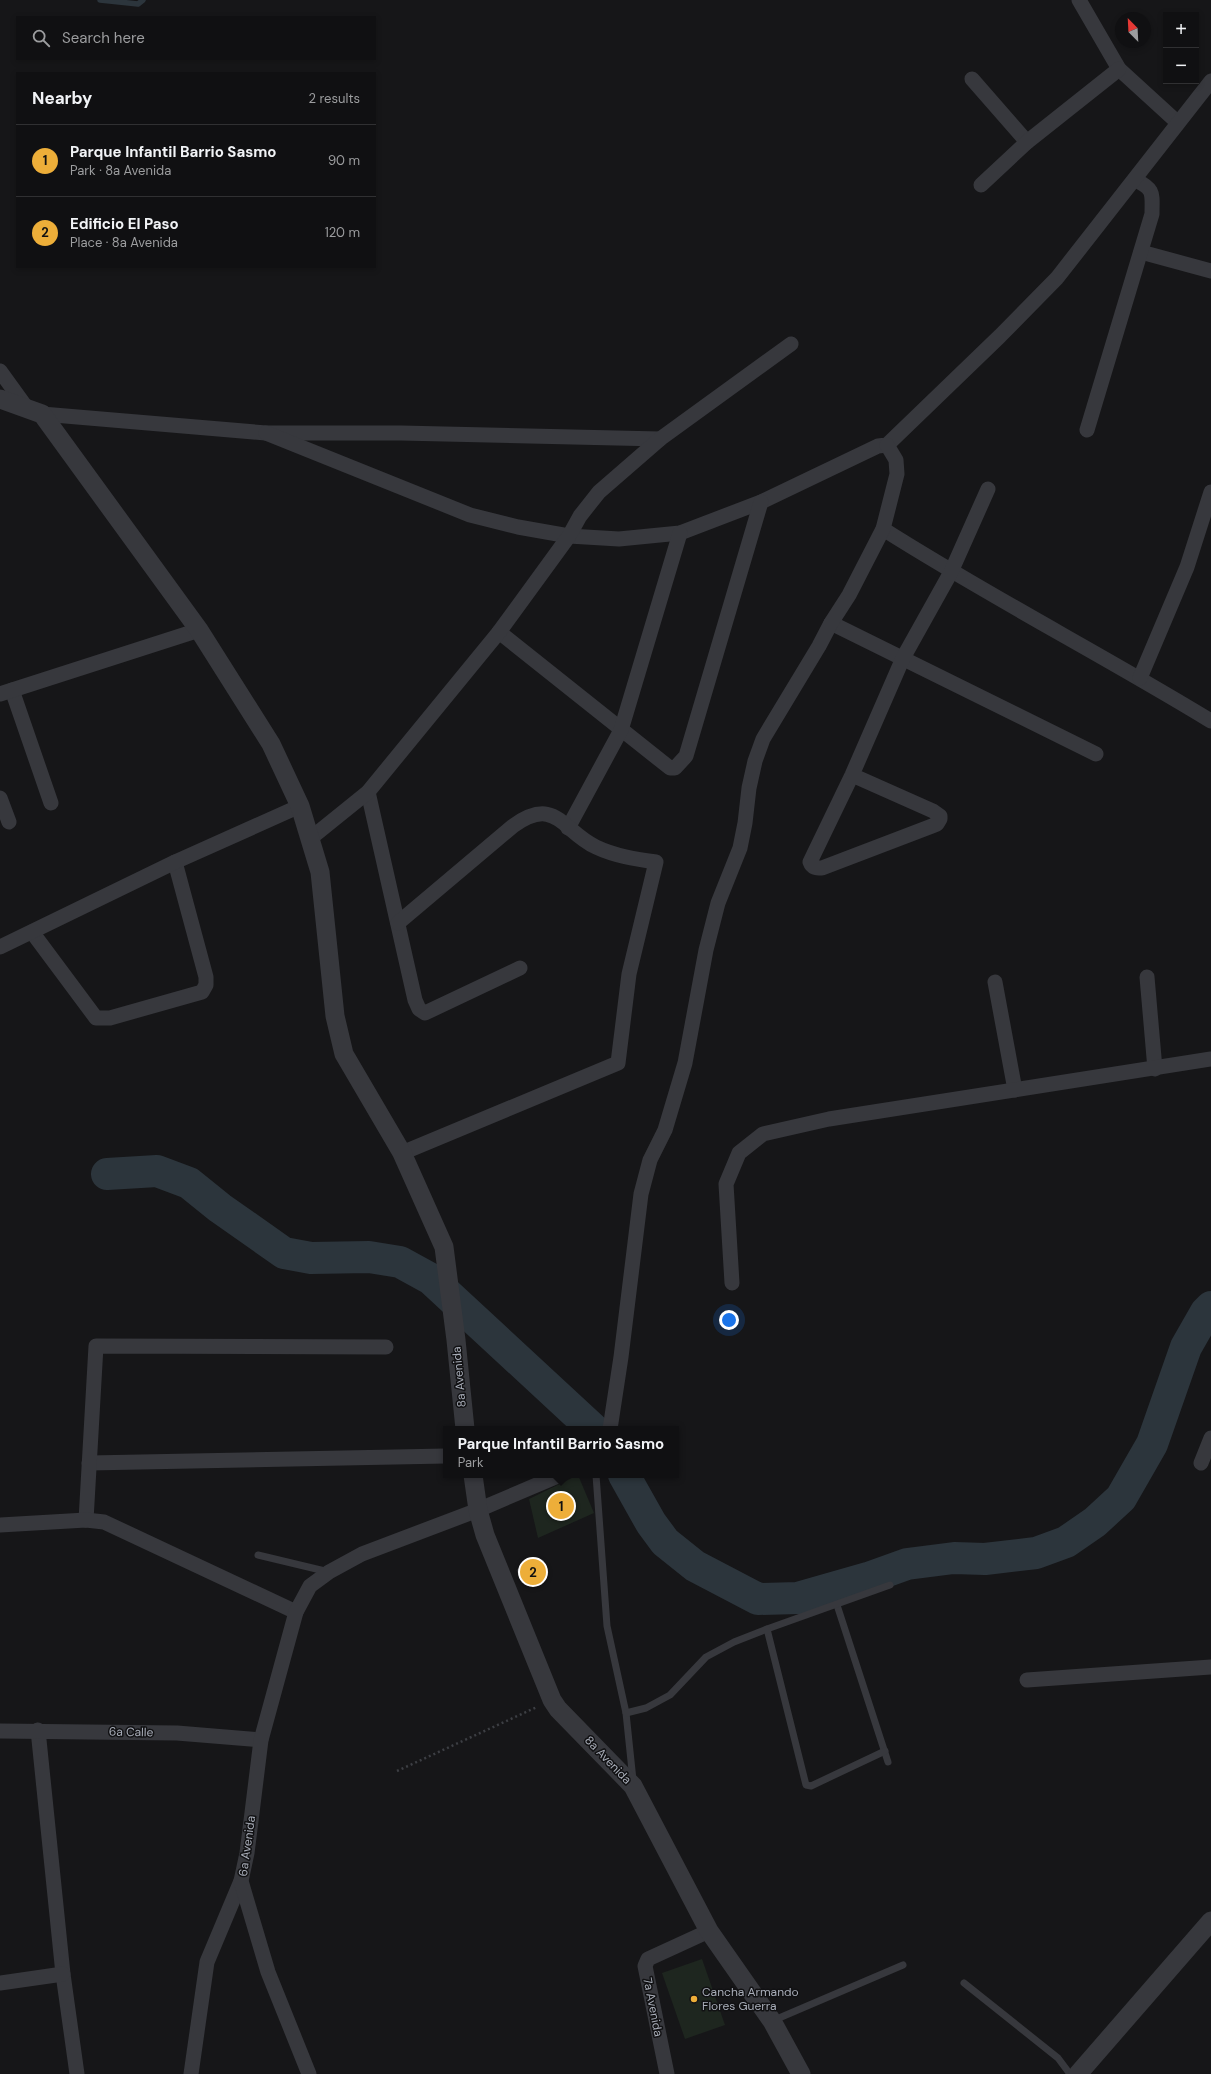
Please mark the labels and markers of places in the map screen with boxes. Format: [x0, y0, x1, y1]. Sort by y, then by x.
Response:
pin: 1 [548, 1491, 574, 1521]
pin: 2 [520, 1557, 546, 1587]
place label: Cancha Armando Flores Guerra [702, 1984, 799, 2014]
marker: Cancha Armando Flores Guerra [689, 1994, 699, 2004]

